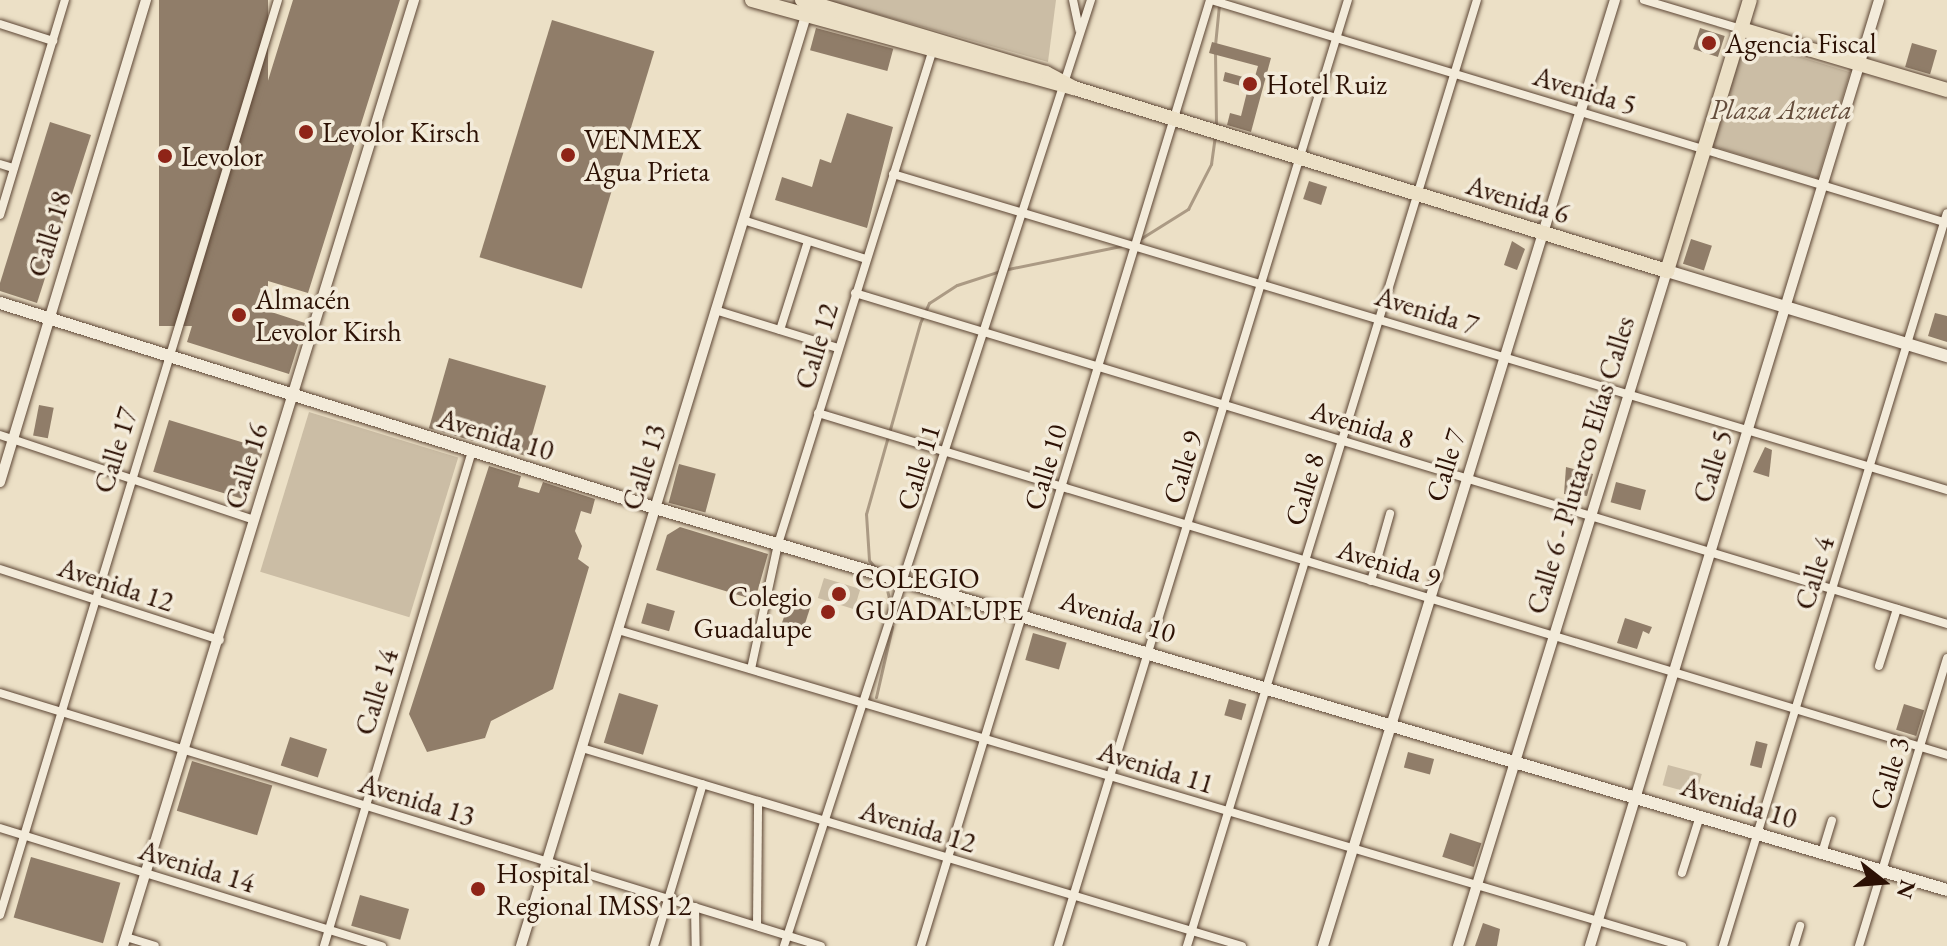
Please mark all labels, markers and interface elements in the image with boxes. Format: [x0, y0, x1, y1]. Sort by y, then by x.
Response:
place label: Agencia Fiscal [1725, 26, 1876, 60]
marker: Agencia Fiscal [1700, 34, 1718, 52]
street label: Avenida 5 [1529, 58, 1641, 122]
place label: Hotel Ruiz [1266, 67, 1387, 101]
marker: Hotel Ruiz [1241, 75, 1259, 93]
park label: Plaza Azueta [1710, 92, 1852, 126]
place label: Levolor Kirsch [322, 115, 480, 149]
place label: VENMEX Agua Prieta [584, 122, 710, 188]
marker: Levolor Kirsch [297, 123, 315, 141]
place label: Levolor [181, 139, 263, 173]
marker: VENMEX Agua Prieta [559, 146, 577, 164]
marker: Levolor [156, 147, 174, 165]
street label: Avenida 6 [1462, 167, 1574, 231]
street label: Calle 18 [20, 187, 78, 281]
street label: Avenida 7 [1371, 278, 1483, 342]
place label: Almacén Levolor Kirsh [255, 282, 402, 348]
street label: Calle 12 [787, 299, 845, 393]
marker: Almacén Levolor Kirsh [230, 306, 248, 324]
street label: Calle 6 - Plutarco Elías Calles [1519, 312, 1641, 618]
street label: Avenida 8 [1306, 392, 1418, 456]
street label: Avenida 10 [434, 400, 558, 468]
street label: Calle 17 [86, 403, 144, 497]
street label: Calle 16 [217, 419, 275, 513]
street label: Calle 13 [614, 420, 672, 514]
street label: Calle 11 [889, 420, 947, 514]
street label: Calle 10 [1016, 420, 1074, 514]
street label: Calle 7 [1418, 424, 1472, 506]
street label: Calle 5 [1685, 425, 1739, 507]
street label: Calle 9 [1155, 426, 1209, 508]
street label: Calle 8 [1277, 448, 1331, 530]
street label: Avenida 9 [1333, 531, 1445, 595]
street label: Calle 4 [1787, 532, 1841, 614]
street label: Avenida 12 [54, 550, 178, 618]
place label: COLEGIO GUADALUPE [855, 561, 1023, 627]
place label: Colegio Guadalupe [693, 579, 812, 645]
street label: Avenida 10 [1056, 582, 1180, 650]
marker: COLEGIO GUADALUPE [830, 585, 848, 603]
marker: Colegio Guadalupe [819, 603, 837, 621]
street label: Calle 14 [347, 645, 405, 739]
street label: Calle 3 [1862, 732, 1916, 814]
street label: Avenida 11 [1094, 733, 1218, 801]
street label: Avenida 13 [355, 765, 479, 833]
street label: Avenida 10 [1677, 768, 1801, 836]
street label: Avenida 12 [856, 792, 980, 860]
street label: Avenida 14 [135, 832, 259, 900]
north arrow [1843, 842, 1923, 922]
place label: Hospital Regional IMSS 12 [496, 856, 691, 922]
text: N [1890, 876, 1923, 902]
marker: Hospital Regional IMSS 12 [467, 878, 489, 900]

